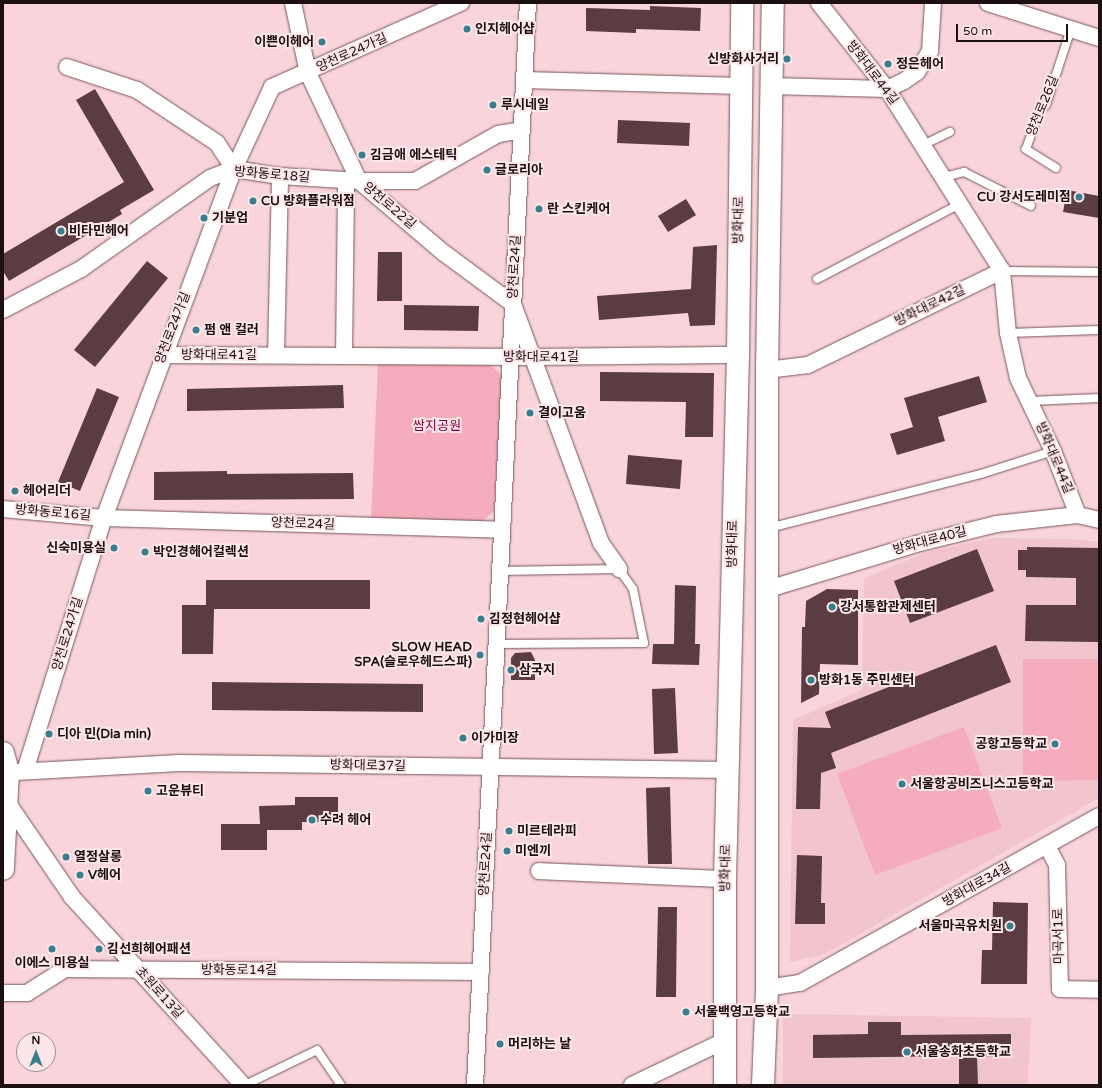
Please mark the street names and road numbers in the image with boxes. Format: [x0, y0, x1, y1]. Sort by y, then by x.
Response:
street label: 양천로24가길 [314, 30, 390, 76]
street label: 방화대로44길 [843, 38, 901, 108]
street label: 양천로26길 [1024, 73, 1062, 139]
street label: 방화동로18길 [233, 164, 311, 186]
street label: 양천로22길 [359, 179, 419, 233]
street label: 방화대로 [731, 196, 747, 244]
street label: 양천로24길 [506, 235, 524, 299]
street label: 방화대로42길 [892, 282, 968, 330]
street label: 양천로24가길 [152, 290, 194, 366]
street label: 방화대로41길 [181, 347, 257, 363]
street label: 방화대로41길 [503, 349, 579, 365]
street label: 방화대로44길 [1032, 420, 1076, 496]
street label: 방화동로16길 [14, 502, 92, 524]
street label: 양천로24길 [271, 515, 335, 533]
street label: 방화대로 [725, 520, 741, 568]
street label: 방화대로40길 [891, 524, 969, 558]
street label: 양천로24가길 [49, 595, 87, 673]
street label: 방화대로37길 [330, 758, 406, 774]
street label: 양천로24길 [477, 832, 495, 896]
street label: 방화대로 [718, 844, 734, 892]
street label: 방화대로34길 [940, 860, 1014, 910]
street label: 마곡서1로 [1051, 908, 1067, 964]
street label: 방화동로14길 [201, 962, 277, 978]
street label: 초원로13길 [132, 964, 186, 1022]

